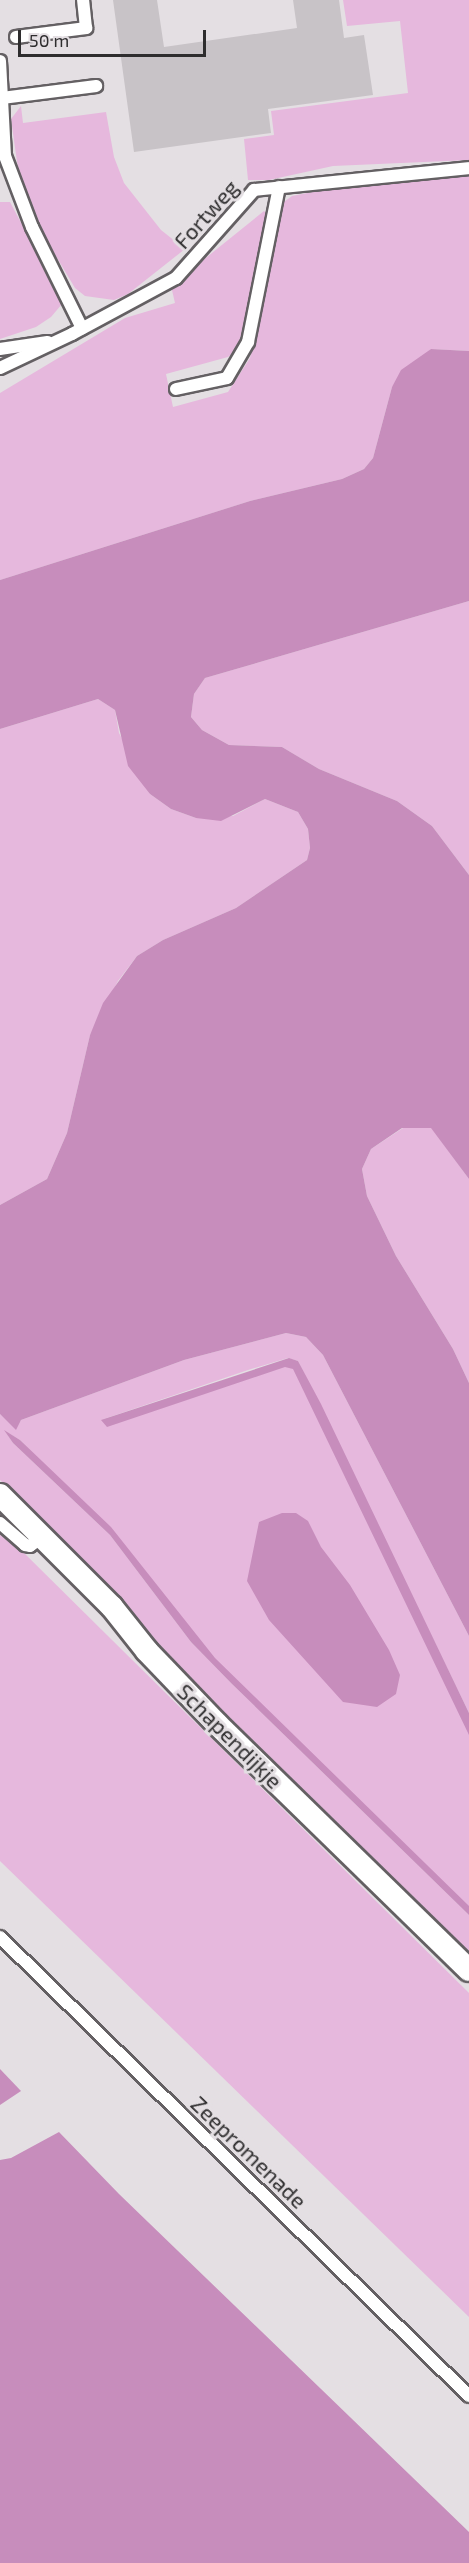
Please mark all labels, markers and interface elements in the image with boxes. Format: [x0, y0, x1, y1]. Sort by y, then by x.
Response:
scale bar [21, 18, 208, 56]
text: 50 m [29, 29, 69, 51]
street label: Fortweg [168, 174, 244, 254]
street label: Schapendijkje [172, 1678, 288, 1794]
street label: Zeepromenade [186, 2090, 312, 2214]

